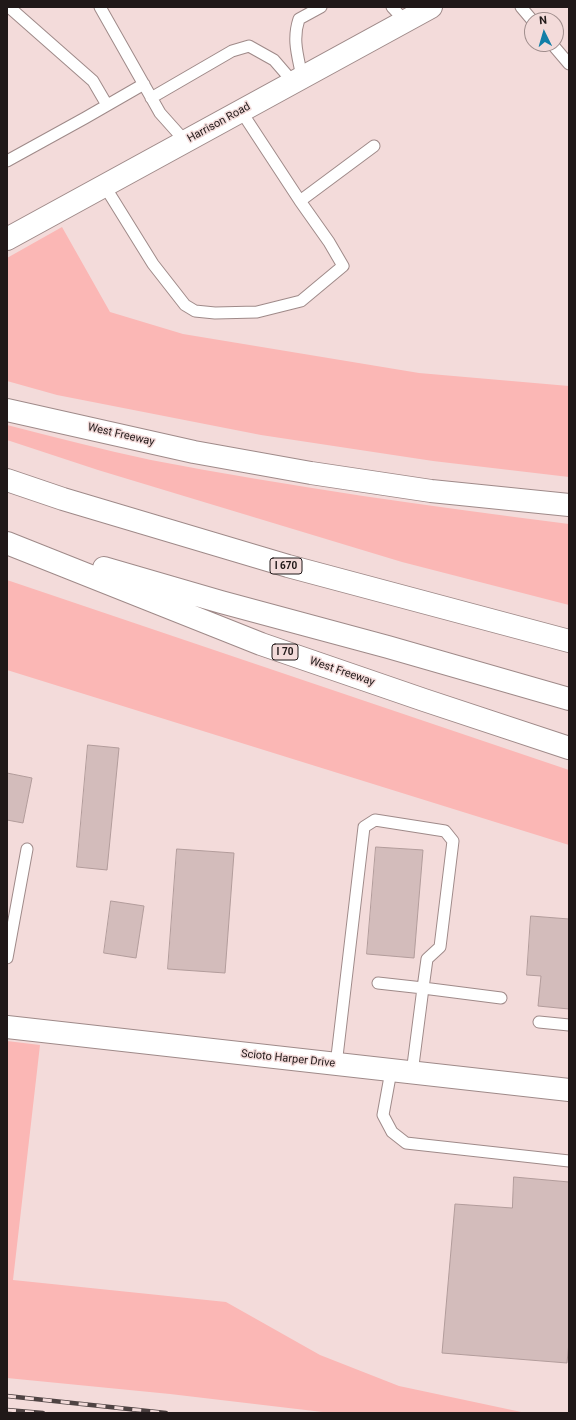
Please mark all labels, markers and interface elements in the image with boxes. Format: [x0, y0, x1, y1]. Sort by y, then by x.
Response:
north arrow [524, 12, 564, 52]
text: N [539, 14, 547, 27]
street label: Harrison Road [185, 100, 253, 146]
street label: West Freeway [86, 421, 156, 449]
road number: I 670 [270, 558, 302, 574]
road number: I 70 [272, 644, 298, 660]
street label: West Freeway [308, 655, 376, 689]
street label: Scioto Harper Drive [240, 1047, 336, 1071]

